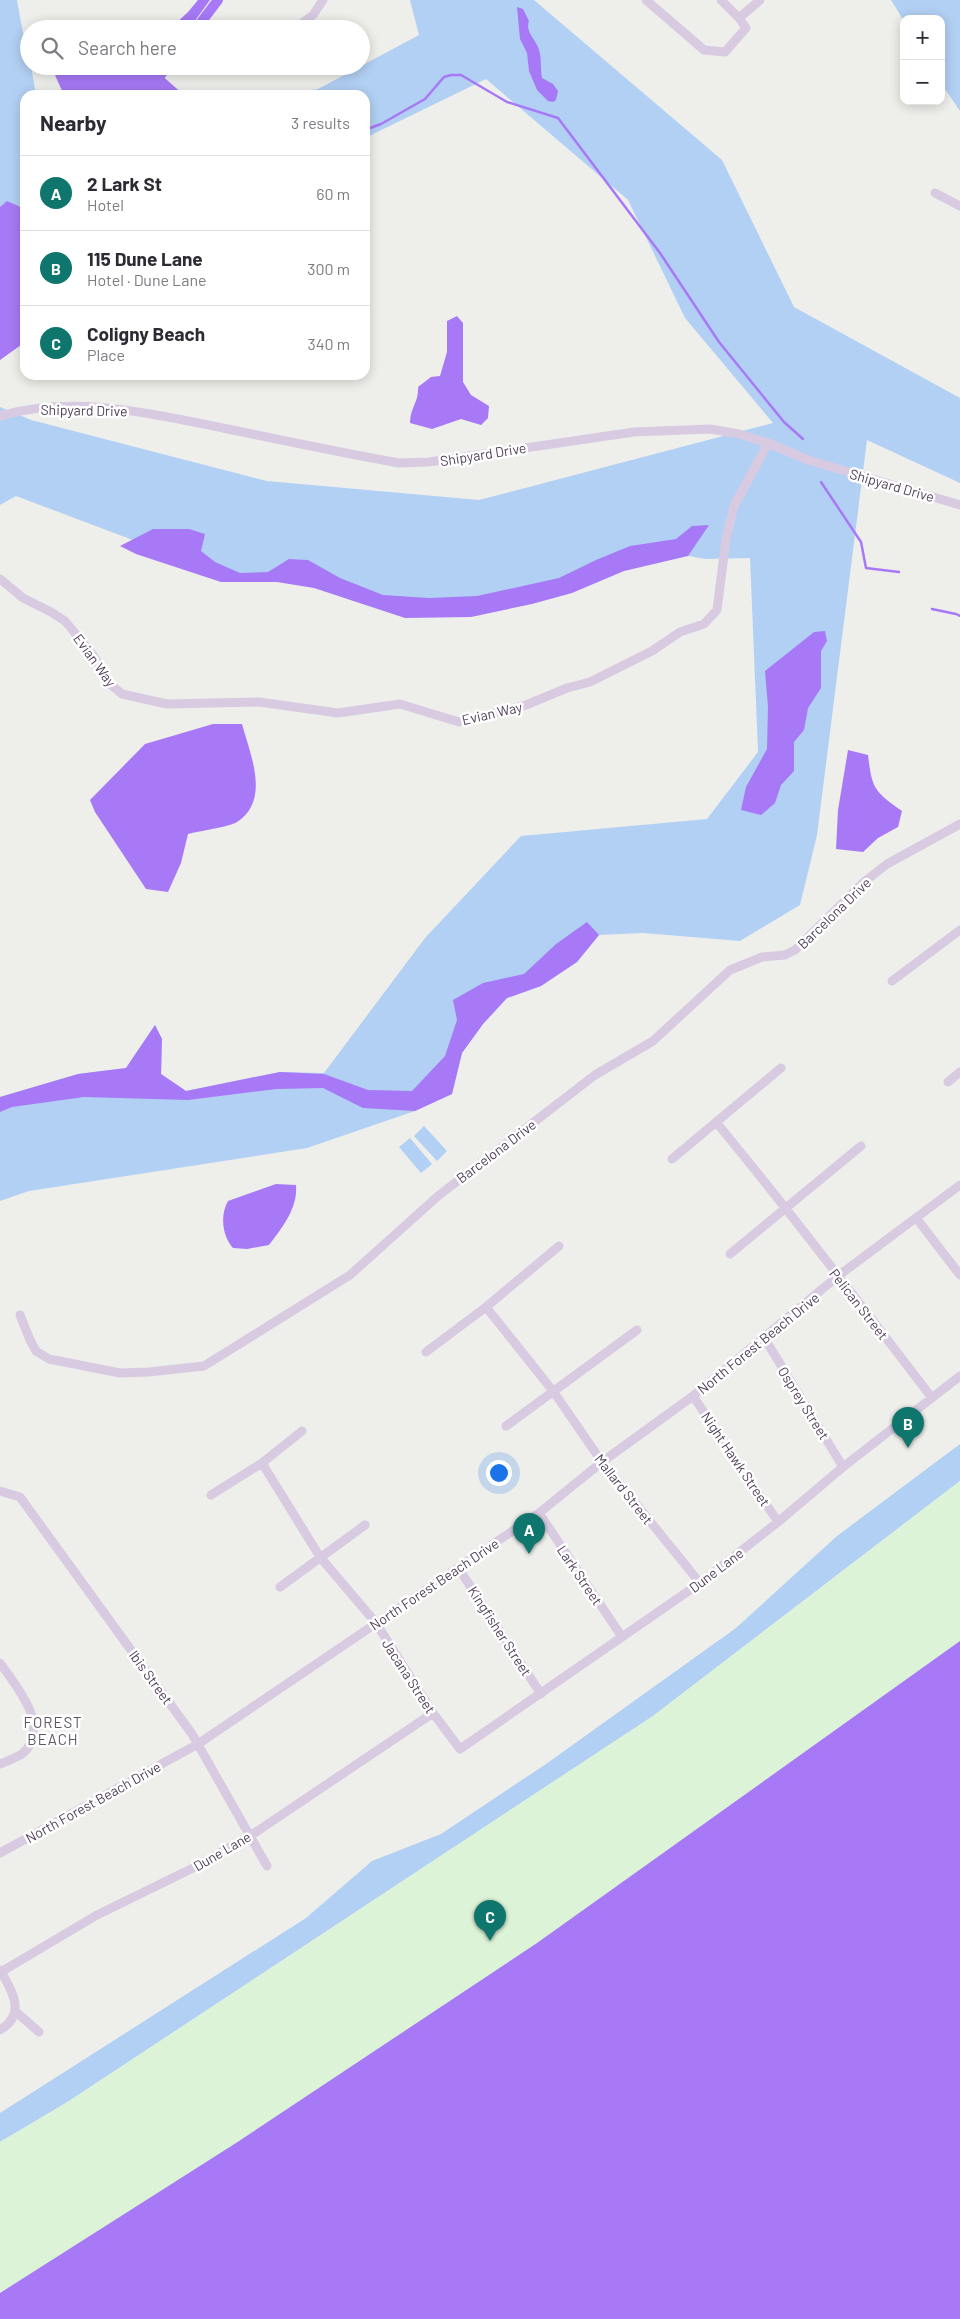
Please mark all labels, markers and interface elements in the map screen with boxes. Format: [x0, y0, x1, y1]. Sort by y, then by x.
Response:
map controls [900, 15, 945, 105]
button: + [900, 15, 945, 60]
search box [20, 20, 370, 75]
icon: search [38, 34, 66, 62]
text: Search here [78, 36, 177, 59]
button: − [900, 60, 945, 105]
text: Nearby [40, 110, 106, 135]
text: 3 results [291, 113, 350, 132]
text: 2 Lark St [87, 172, 162, 195]
text: A [51, 184, 61, 203]
text: 60 m [316, 184, 350, 203]
text: Hotel [87, 195, 124, 214]
text: 115 Dune Lane [87, 247, 203, 270]
text: B [51, 259, 61, 278]
text: 300 m [307, 259, 350, 278]
text: Hotel · Dune Lane [87, 270, 206, 289]
text: Coligny Beach [87, 322, 205, 345]
text: C [51, 334, 61, 353]
text: 340 m [307, 334, 350, 353]
text: Place [87, 345, 125, 364]
street label: Shipyard Drive [40, 401, 128, 419]
street label: Shipyard Drive [439, 439, 527, 469]
street label: Shipyard Drive [848, 465, 936, 505]
street label: Evian Way [70, 630, 120, 690]
street label: Evian Way [460, 698, 524, 728]
street label: Barcelona Drive [794, 874, 874, 952]
street label: Barcelona Drive [453, 1116, 539, 1186]
street label: Pelican Street [826, 1265, 892, 1343]
street label: North Forest Beach Drive [694, 1289, 822, 1397]
street label: Osprey Street [775, 1363, 833, 1443]
pin: B [892, 1407, 924, 1448]
street label: Night Hawk Street [698, 1409, 774, 1509]
street label: Mallard Street [591, 1450, 657, 1528]
your location [486, 1460, 512, 1486]
pin: A [513, 1513, 545, 1554]
street label: North Forest Beach Drive [366, 1534, 502, 1634]
street label: Lark Street [554, 1542, 606, 1608]
street label: Dune Lane [685, 1544, 747, 1596]
street label: Kingfisher Street [465, 1583, 535, 1679]
street label: Jacana Street [379, 1636, 439, 1716]
street label: Ibis Street [126, 1647, 176, 1707]
district label: FOREST BEACH [23, 1713, 83, 1748]
street label: North Forest Beach Drive [22, 1758, 164, 1846]
street label: Dune Lane [190, 1828, 254, 1874]
pin: C [474, 1900, 506, 1941]

